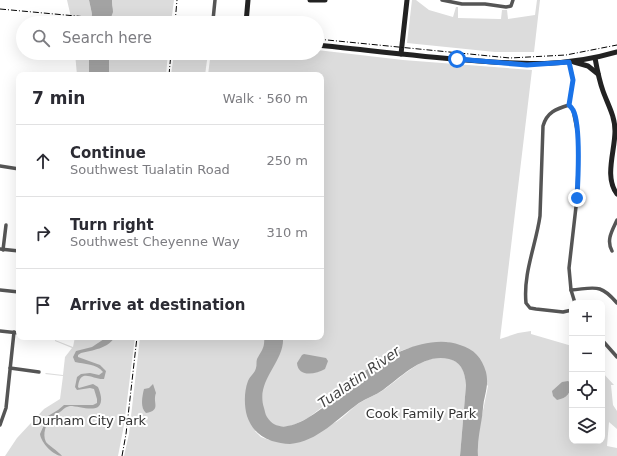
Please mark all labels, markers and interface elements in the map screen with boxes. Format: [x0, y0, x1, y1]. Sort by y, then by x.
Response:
search box [16, 16, 324, 60]
icon: search [30, 27, 52, 49]
text: Search here [62, 29, 152, 47]
route start [448, 50, 466, 68]
text: 7 min [32, 88, 85, 108]
text: Walk · 560 m [223, 91, 308, 106]
text: Continue [70, 144, 146, 162]
icon: ahead [32, 150, 54, 172]
text: 250 m [266, 153, 308, 168]
text: Southwest Tualatin Road [70, 162, 230, 177]
route end [568, 189, 586, 207]
text: Turn right [70, 216, 154, 234]
icon: right [32, 222, 54, 244]
text: 310 m [266, 225, 308, 240]
text: Southwest Cheyenne Way [70, 234, 240, 249]
icon: arrive [32, 294, 54, 316]
text: Arrive at destination [70, 296, 245, 314]
map controls [569, 300, 605, 444]
button: + [569, 300, 605, 336]
button: − [569, 336, 605, 372]
water label: Tualatin River [315, 342, 404, 411]
button: locate [569, 372, 605, 408]
park label: Cook Family Park [366, 406, 477, 421]
button: layers [569, 408, 605, 444]
park label: Durham City Park [32, 413, 147, 428]

